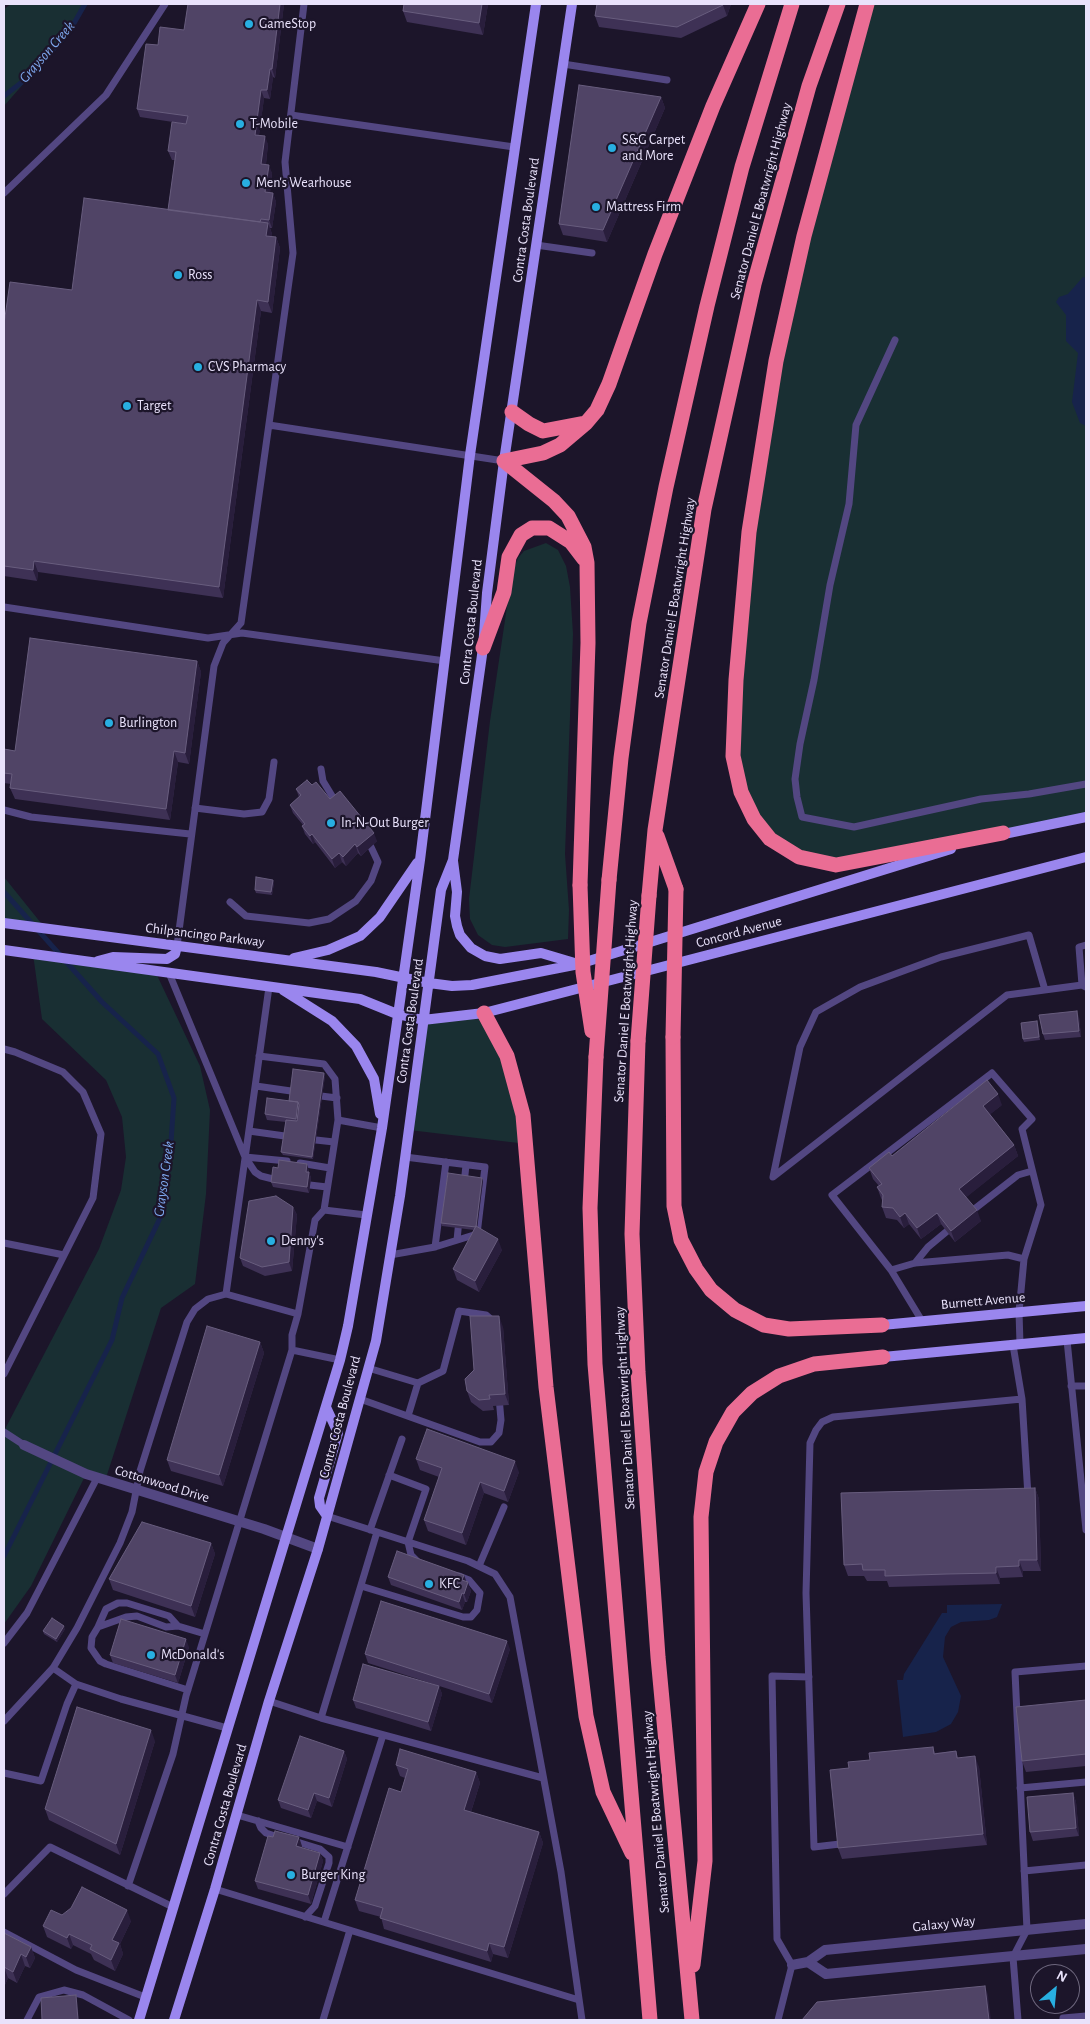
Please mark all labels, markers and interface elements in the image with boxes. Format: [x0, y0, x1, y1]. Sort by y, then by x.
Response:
place label: GameStop [259, 16, 316, 32]
water label: Grayson Creek [15, 17, 79, 87]
marker: GameStop [243, 18, 255, 30]
street label: Senator Daniel E Boatwright Highway [727, 101, 795, 301]
place label: T-Mobile [250, 116, 298, 132]
marker: T-Mobile [234, 118, 246, 130]
place label: S&G Carpet and More [622, 132, 685, 164]
marker: S&G Carpet and More [606, 142, 618, 154]
street label: Contra Costa Boulevard [509, 156, 543, 284]
place label: Men's Wearhouse [256, 175, 351, 191]
marker: Men's Wearhouse [240, 177, 252, 189]
place label: Mattress Firm [606, 199, 681, 215]
marker: Mattress Firm [590, 201, 602, 213]
place label: Ross [188, 267, 212, 283]
marker: Ross [172, 269, 184, 281]
place label: CVS Pharmacy [208, 359, 286, 375]
marker: CVS Pharmacy [192, 361, 204, 373]
place label: Target [137, 398, 172, 414]
marker: Target [121, 400, 133, 412]
street label: Senator Daniel E Boatwright Highway [651, 496, 699, 700]
street label: Contra Costa Boulevard [456, 558, 486, 686]
place label: Burlington [119, 715, 177, 731]
marker: Burlington [103, 717, 115, 729]
place label: In-N-Out Burger [341, 815, 429, 831]
marker: In-N-Out Burger [325, 817, 337, 829]
street label: Senator Daniel E Boatwright Highway [611, 899, 641, 1103]
street label: Concord Avenue [694, 913, 784, 951]
street label: Chilpancingo Parkway [145, 919, 265, 951]
street label: Contra Costa Boulevard [393, 957, 427, 1085]
water label: Grayson Creek [150, 1140, 178, 1218]
place label: Denny's [281, 1233, 324, 1249]
marker: Denny's [265, 1235, 277, 1247]
street label: Burnett Avenue [940, 1289, 1026, 1313]
street label: Senator Daniel E Boatwright Highway [611, 1306, 639, 1510]
street label: Contra Costa Boulevard [316, 1354, 364, 1480]
street label: Cottonwood Drive [113, 1462, 211, 1506]
place label: KFC [439, 1576, 460, 1592]
marker: KFC [423, 1578, 435, 1590]
place label: McDonald's [161, 1647, 224, 1663]
marker: McDonald's [145, 1649, 157, 1661]
street label: Senator Daniel E Boatwright Highway [639, 1710, 673, 1914]
street label: Contra Costa Boulevard [200, 1742, 250, 1868]
place label: Burger King [301, 1867, 365, 1883]
marker: Burger King [285, 1869, 297, 1881]
street label: Galaxy Way [912, 1912, 976, 1936]
north arrow [1030, 1964, 1080, 2014]
text: N [1054, 1968, 1069, 1985]

